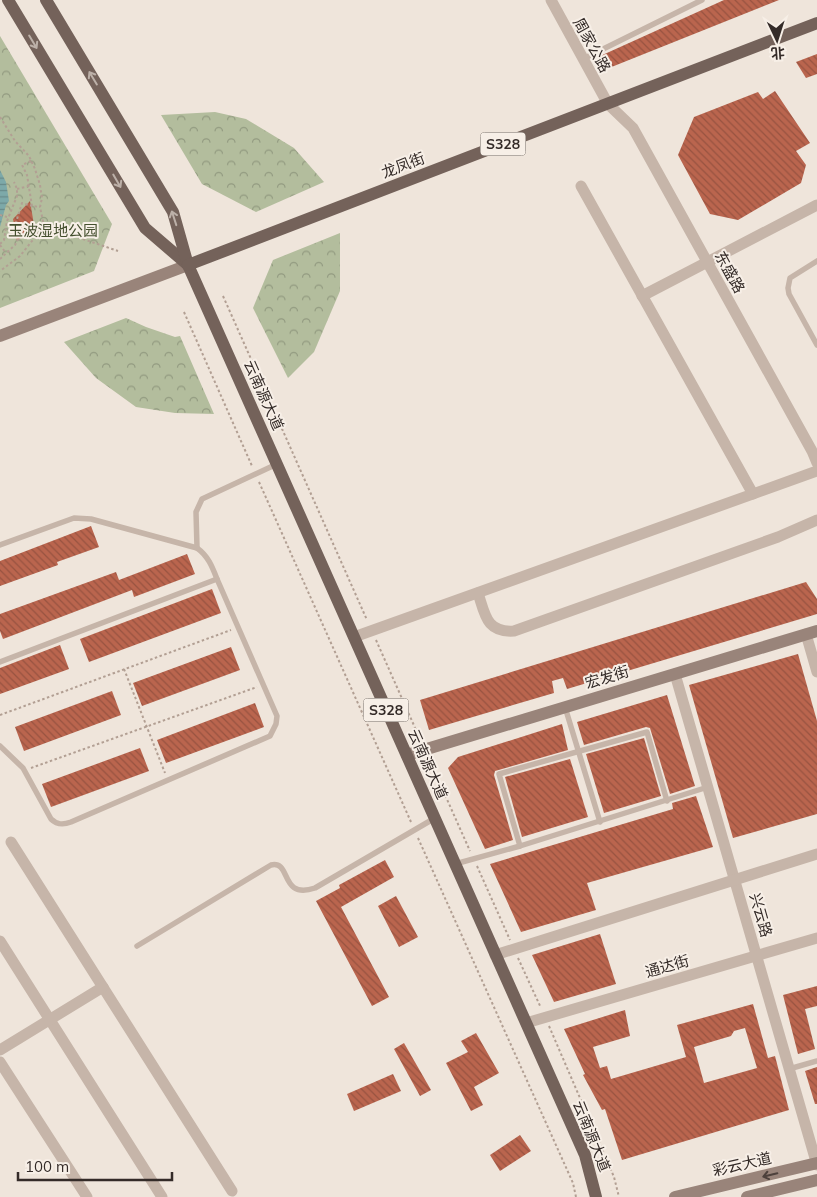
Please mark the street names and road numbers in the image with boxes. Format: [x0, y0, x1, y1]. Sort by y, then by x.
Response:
street label: 周家公路 [569, 14, 615, 76]
road number: S328 [480, 132, 526, 156]
street label: 龙凤街 [379, 148, 427, 182]
street label: 东盛路 [711, 248, 749, 296]
street label: 云南源大道 [240, 357, 288, 433]
street label: 宏发街 [583, 661, 631, 693]
road number: S328 [364, 698, 408, 722]
street label: 云南源大道 [404, 726, 452, 802]
street label: 兴云路 [746, 891, 776, 939]
street label: 通达街 [643, 951, 691, 981]
street label: 云南源大道 [569, 1098, 615, 1174]
street label: 彩云大道 [711, 1148, 773, 1180]

